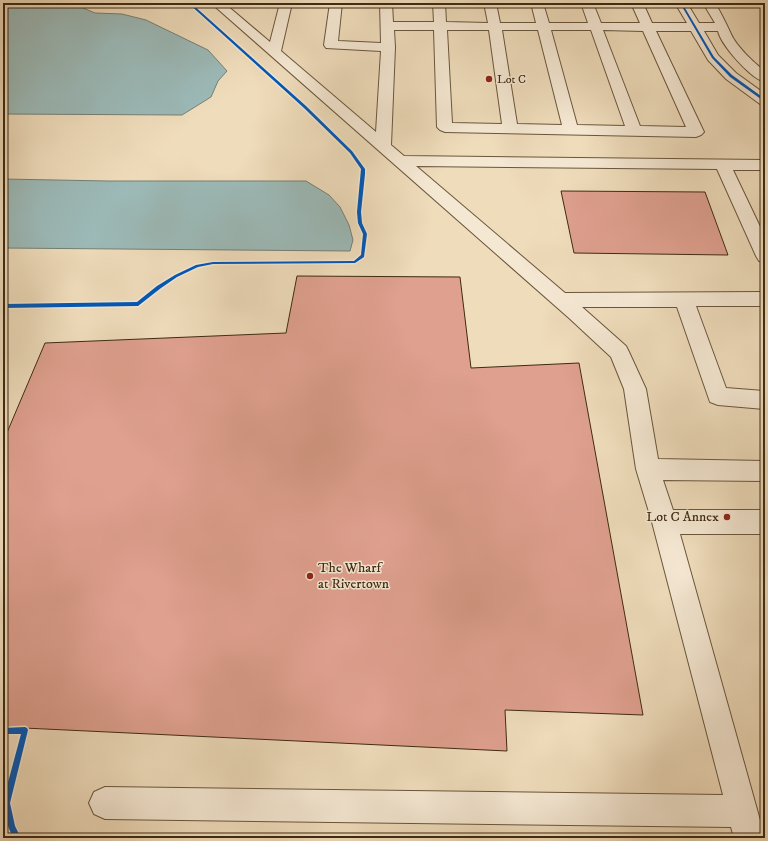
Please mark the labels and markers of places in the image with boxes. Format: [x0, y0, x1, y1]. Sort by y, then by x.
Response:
place label: Lot C [497, 72, 526, 87]
marker: Lot C [484, 74, 494, 84]
place label: Lot C Annex [646, 508, 719, 526]
marker: Lot C Annex [722, 512, 732, 522]
place label: The Wharf at Rivertown [318, 559, 390, 593]
marker: The Wharf at Rivertown [305, 571, 315, 581]

